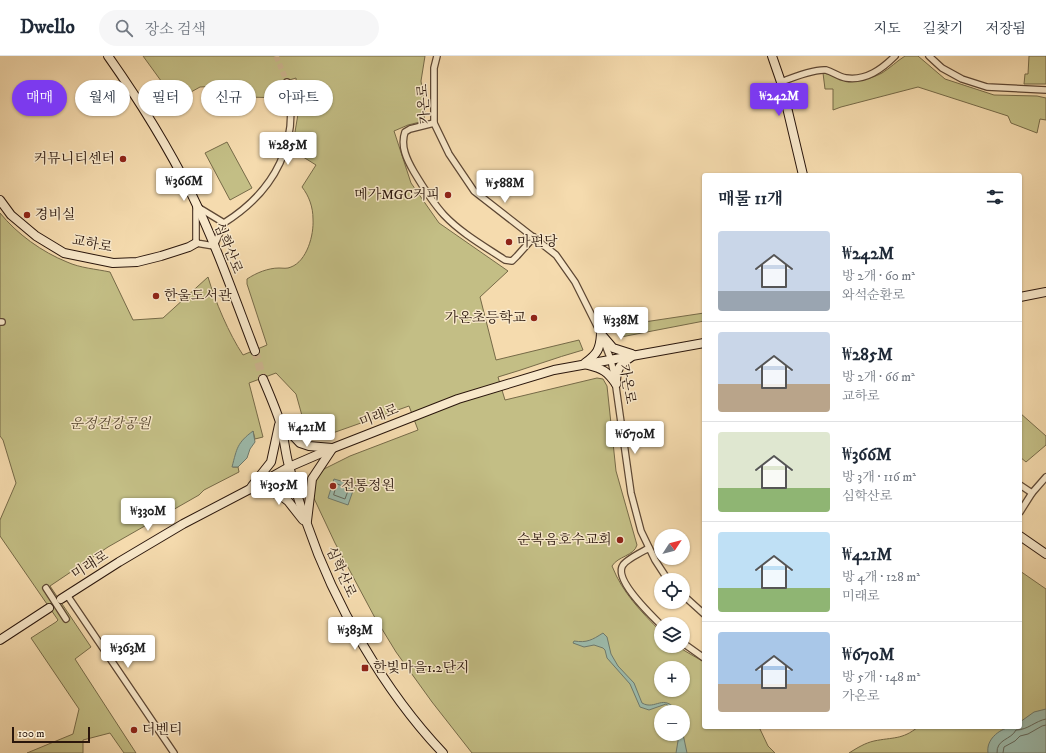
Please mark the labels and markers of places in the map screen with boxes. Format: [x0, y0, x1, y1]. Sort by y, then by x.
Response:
pin: ₩242M [751, 83, 807, 117]
pin: ₩285M [260, 132, 316, 166]
place label: 커뮤니티센터 [34, 150, 115, 168]
marker: 커뮤니티센터 [118, 154, 128, 164]
pin: ₩366M [156, 168, 212, 202]
pin: ₩588M [477, 170, 533, 204]
place label: 메가MGC커피 [354, 186, 440, 204]
marker: 메가MGC커피 [443, 190, 453, 200]
place label: 경비실 [35, 206, 76, 224]
marker: 경비실 [22, 210, 32, 220]
place label: 마편당 [517, 233, 558, 251]
marker: 마편당 [504, 237, 514, 247]
place label: 한울도서관 [164, 287, 232, 305]
marker: 한울도서관 [151, 291, 161, 301]
pin: ₩338M [593, 307, 649, 341]
place label: 가온초등학교 [445, 309, 526, 327]
marker: 가온초등학교 [529, 313, 539, 323]
pin: ₩421M [279, 414, 335, 448]
pin: ₩670M [607, 421, 663, 455]
pin: ₩305M [251, 472, 307, 506]
place label: 전통정원 [341, 477, 395, 495]
marker: 전통정원 [328, 481, 338, 491]
pin: ₩330M [120, 498, 176, 532]
place label: 순복음호수교회 [517, 531, 612, 549]
marker: 순복음호수교회 [615, 535, 625, 545]
pin: ₩383M [327, 617, 383, 651]
pin: ₩363M [100, 635, 156, 669]
place label: 한빛마을1.2단지 [373, 659, 469, 677]
marker: 한빛마을1.2단지 [360, 663, 370, 673]
place label: 더벤티 [142, 721, 183, 739]
marker: 더벤티 [129, 725, 139, 735]

